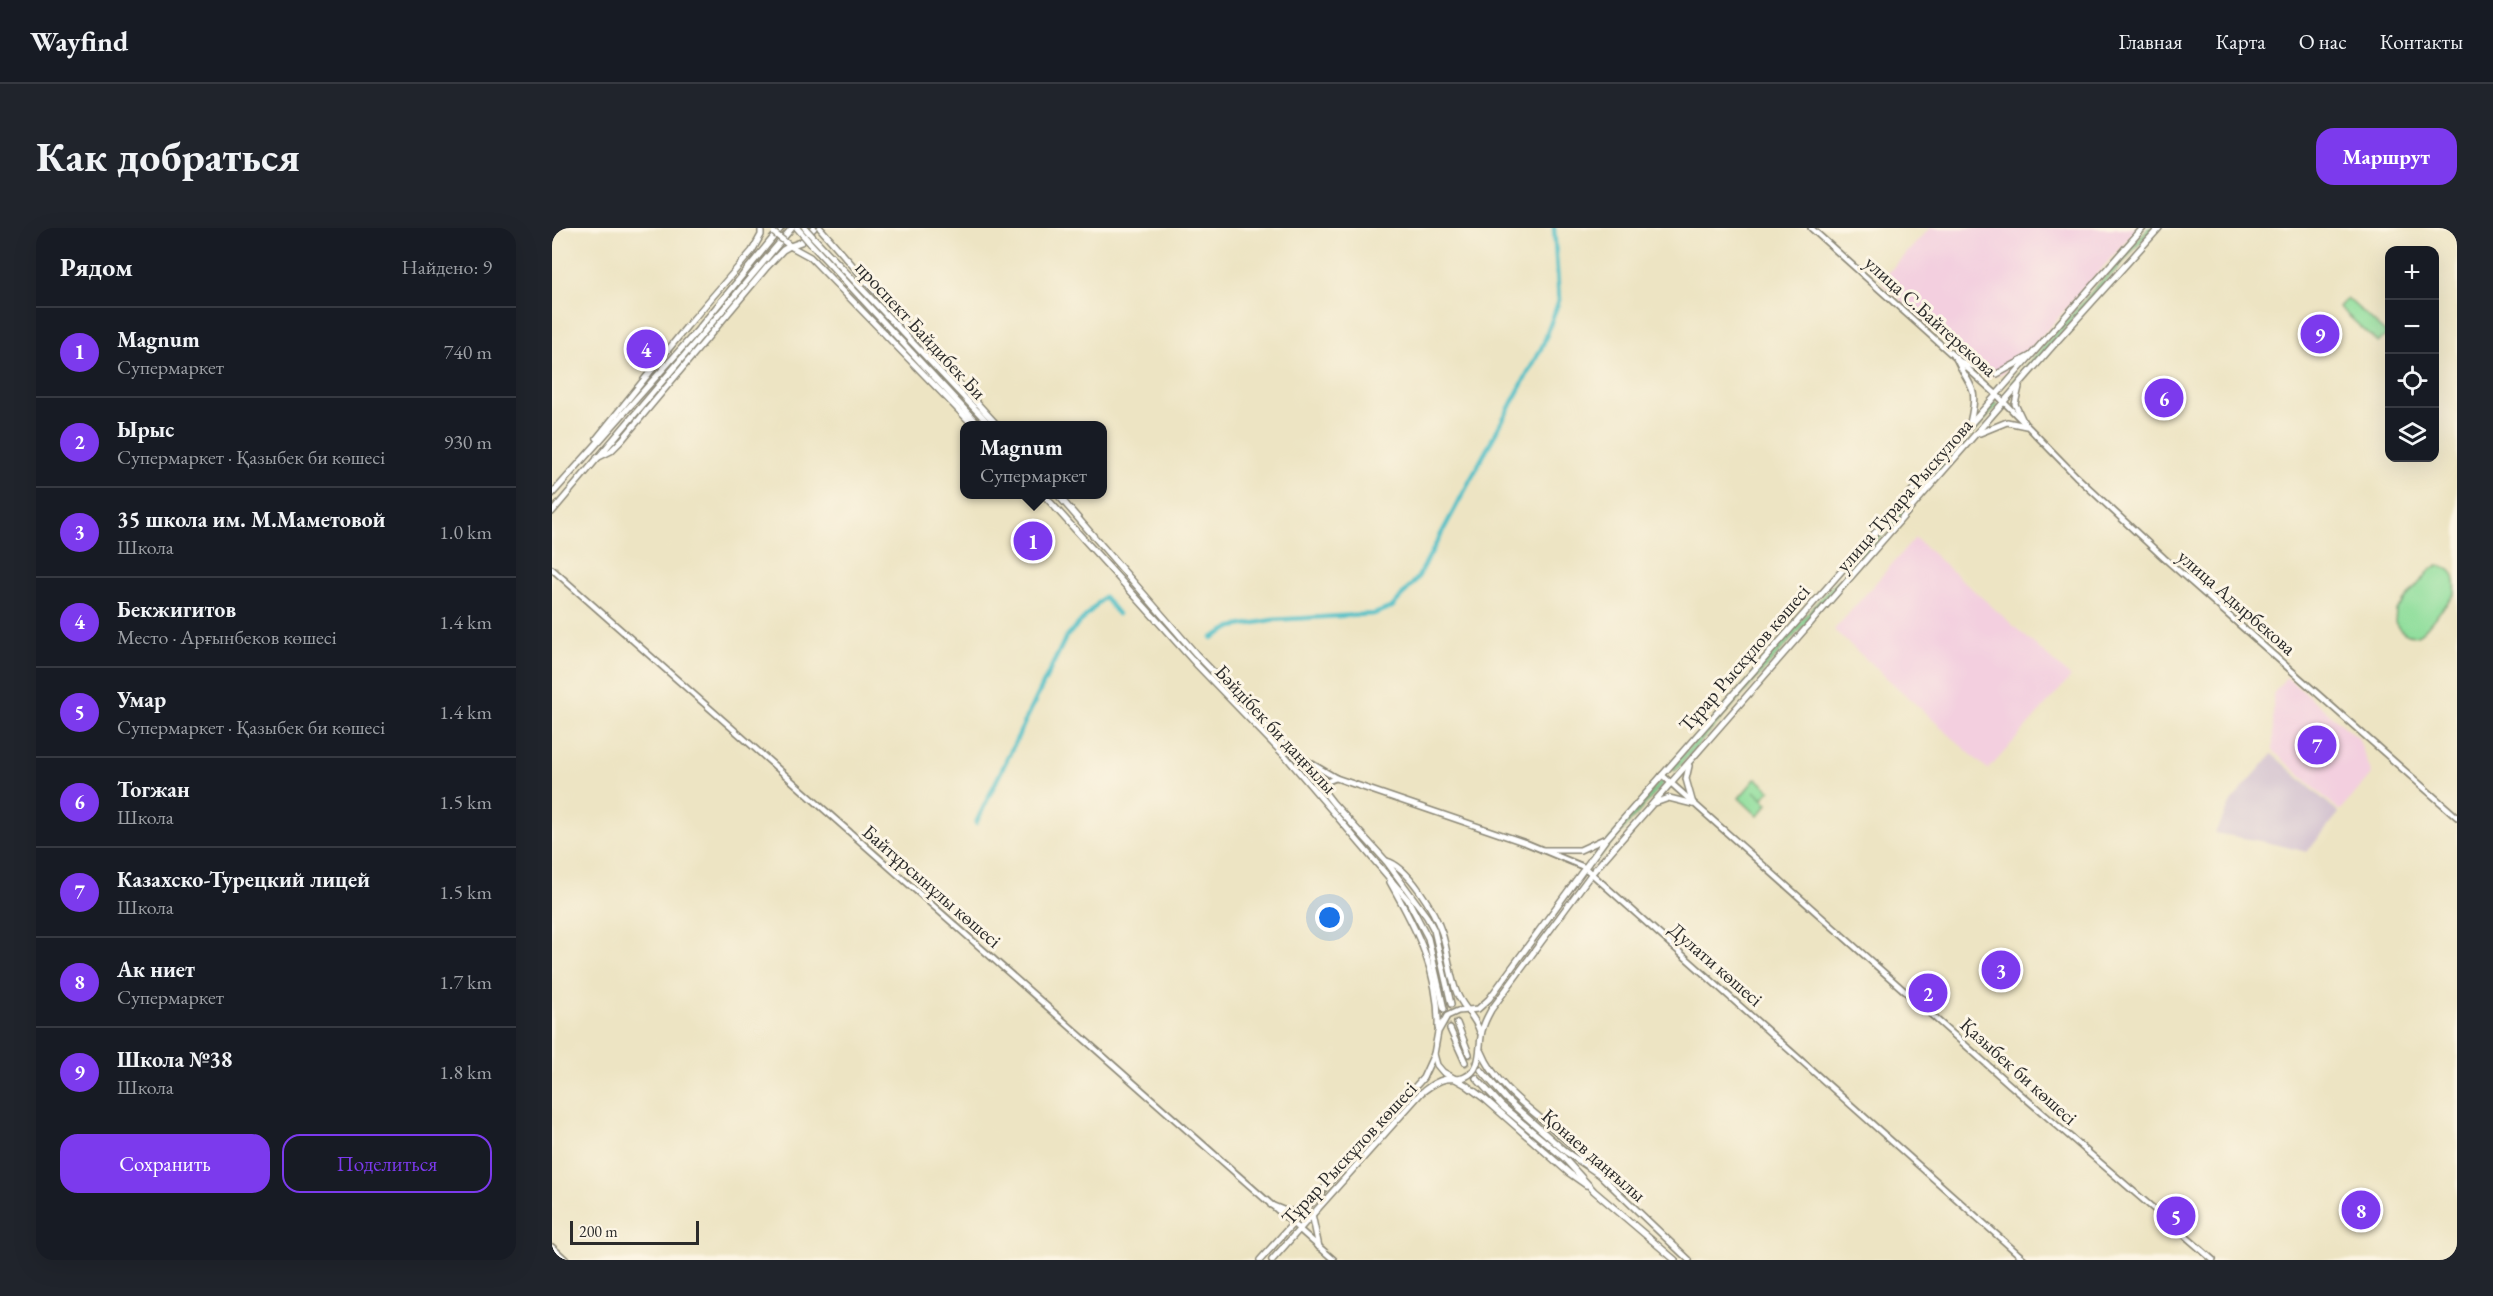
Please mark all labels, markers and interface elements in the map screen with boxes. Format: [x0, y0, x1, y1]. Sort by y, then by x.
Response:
text: Wayfind [30, 23, 128, 59]
text: Главная [2118, 28, 2182, 55]
text: Карта [2215, 28, 2266, 55]
text: О нас [2299, 28, 2347, 55]
text: Контакты [2380, 28, 2463, 55]
button: Маршрут [2316, 128, 2457, 185]
text: Как добраться [36, 129, 300, 184]
map controls [2385, 246, 2439, 462]
button: + [2385, 246, 2439, 300]
text: Рядом [60, 250, 133, 284]
street label: улица С.Байтерекова [1859, 250, 2003, 382]
text: Найдено: 9 [401, 254, 492, 280]
street label: проспект Байдибек Би [850, 255, 992, 405]
button: − [2385, 300, 2439, 354]
pin: 9 [2300, 312, 2340, 356]
text: Magnum [117, 325, 200, 354]
pin: 4 [626, 326, 665, 372]
text: 1 [74, 339, 85, 365]
text: 740 m [444, 339, 492, 365]
text: Супермаркет [117, 354, 224, 380]
button: locate [2385, 354, 2439, 408]
pin: 6 [2144, 376, 2184, 420]
button: layers [2385, 408, 2439, 462]
street label: улица Турара Рыскулова [1830, 413, 1978, 577]
text: Ырыс [117, 415, 174, 444]
popup [960, 421, 1107, 499]
text: 2 [74, 429, 85, 455]
text: 930 m [444, 429, 492, 455]
text: Magnum [980, 433, 1063, 462]
text: Супермаркет · Қазыбек би көшесі [117, 444, 385, 470]
text: Супермаркет [980, 462, 1087, 488]
text: 35 школа им. М.Маметовой [117, 505, 386, 534]
pin: 1 [1014, 518, 1052, 564]
text: 3 [74, 519, 85, 545]
text: 1.0 km [439, 519, 492, 545]
text: Школа [117, 534, 174, 560]
street label: улица Адырбекова [2172, 543, 2302, 661]
street label: Тұрар Рыскұлов көшесі [1673, 579, 1815, 737]
text: Бекжигитов [117, 595, 236, 624]
text: 4 [74, 609, 85, 635]
text: 1.4 km [439, 609, 492, 635]
text: Место · Арғынбеков көшесі [117, 624, 337, 650]
street label: Бәйдібек би даңғылы [1209, 659, 1343, 799]
text: Умар [117, 685, 166, 714]
text: 5 [74, 699, 85, 725]
text: 1.4 km [439, 699, 492, 725]
text: Супермаркет · Қазыбек би көшесі [117, 714, 385, 740]
pin: 7 [2298, 722, 2336, 768]
text: Тогжан [117, 775, 190, 804]
text: 6 [74, 789, 85, 815]
text: 1.5 km [439, 789, 492, 815]
text: Школа [117, 804, 174, 830]
street label: Байтұрсынұлы көшесі [857, 819, 1007, 954]
text: Казахско-Турецкий лицей [117, 865, 370, 894]
text: 7 [74, 879, 85, 905]
text: 1.5 km [439, 879, 492, 905]
text: Школа [117, 894, 174, 920]
your location [1315, 903, 1344, 932]
street label: Дулати көшесі [1664, 916, 1768, 1012]
pin: 3 [1982, 948, 2020, 992]
text: Ак ниет [117, 955, 195, 984]
text: 8 [74, 969, 85, 995]
text: 1.7 km [439, 969, 492, 995]
pin: 2 [1908, 970, 1948, 1016]
text: Супермаркет [117, 984, 224, 1010]
street label: Қазыбек би көшесі [1955, 1011, 2083, 1131]
text: Школа №38 [117, 1045, 232, 1074]
text: 9 [74, 1059, 85, 1085]
text: 1.8 km [439, 1059, 492, 1085]
text: Школа [117, 1074, 174, 1100]
street label: Тұрар Рыскұлов көшесі [1276, 1076, 1422, 1230]
street label: Қонаев даңғылы [1536, 1103, 1652, 1207]
button: Сохранить [60, 1134, 270, 1193]
button: Поделиться [282, 1134, 492, 1193]
pin: 8 [2342, 1188, 2380, 1232]
pin: 5 [2156, 1194, 2196, 1238]
scale bar [570, 1218, 699, 1246]
text: 200 m [579, 1221, 618, 1242]

